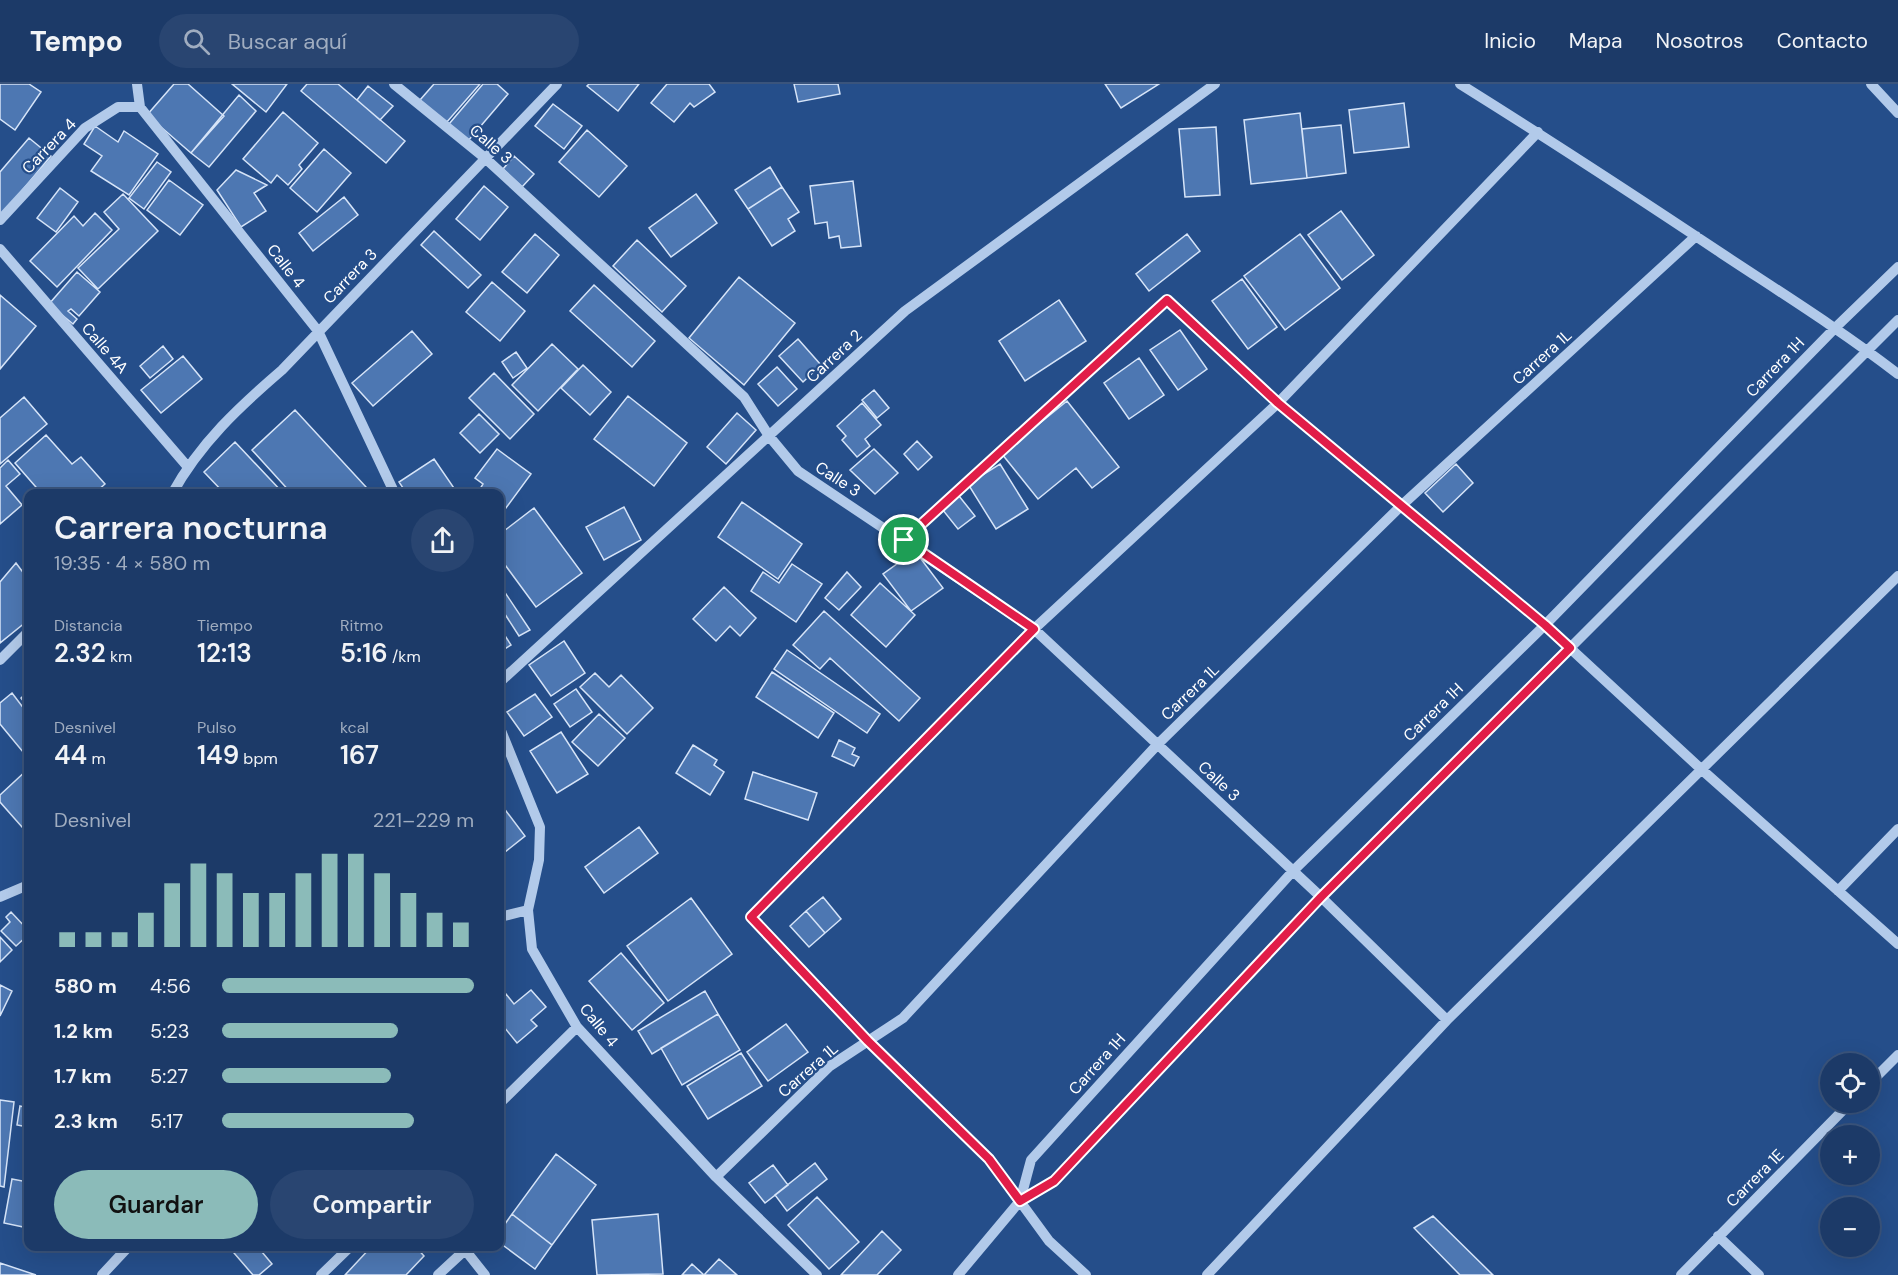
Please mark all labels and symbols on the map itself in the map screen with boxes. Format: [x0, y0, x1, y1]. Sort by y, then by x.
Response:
street label: Carrera 4 [17, 114, 81, 178]
street label: Calle 3 [465, 120, 517, 168]
street label: Calle 4 [262, 240, 310, 293]
street label: Carrera 3 [318, 244, 382, 308]
street label: Calle 4A [77, 318, 133, 378]
street label: Carrera 2 [802, 325, 866, 387]
street label: Carrera 1L [1508, 325, 1576, 389]
street label: Carrera 1H [1741, 333, 1809, 401]
street label: Calle 3 [811, 457, 865, 501]
pin [878, 514, 929, 565]
street label: Carrera 1L [1156, 659, 1224, 725]
street label: Carrera 1H [1399, 678, 1467, 746]
street label: Calle 3 [1194, 756, 1244, 806]
street label: Calle 4 [575, 999, 623, 1051]
street label: Carrera 1H [1064, 1029, 1130, 1099]
street label: Carrera 1L [774, 1038, 842, 1102]
street label: Carrera 1E [1722, 1145, 1788, 1211]

